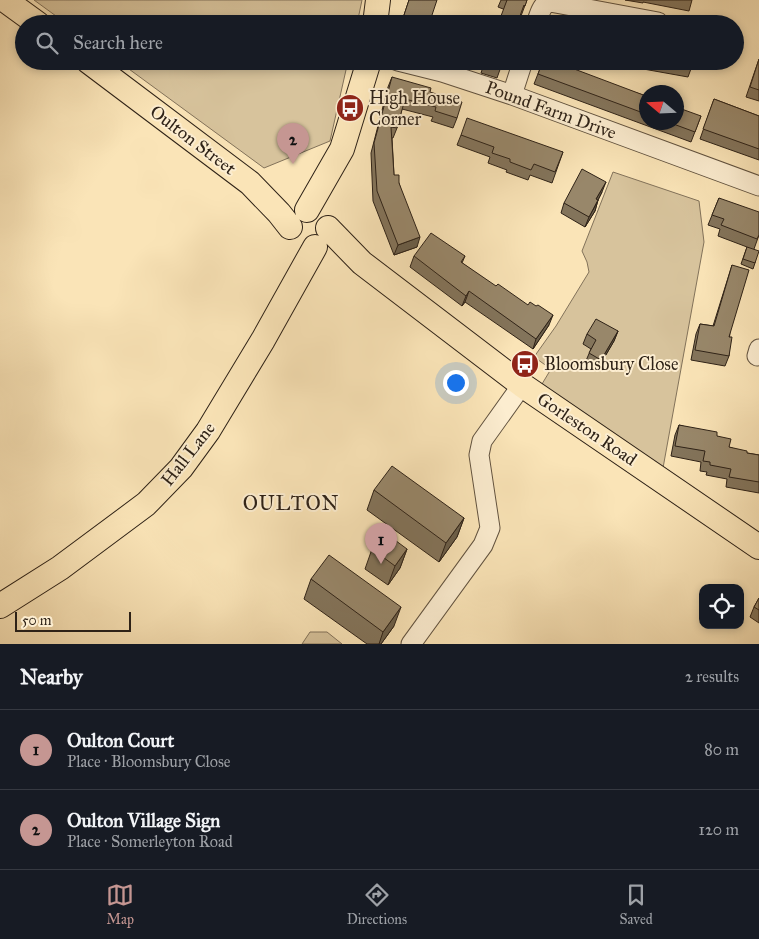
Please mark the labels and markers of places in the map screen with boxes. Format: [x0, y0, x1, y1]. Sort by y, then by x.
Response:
place label: High House Corner [369, 87, 460, 130]
bus stop icon: High House Corner [335, 93, 365, 123]
pin: 2 [277, 123, 309, 164]
bus stop icon: Bloomsbury Close [510, 349, 540, 379]
place label: Bloomsbury Close [544, 353, 678, 375]
pin: 1 [365, 523, 397, 564]

